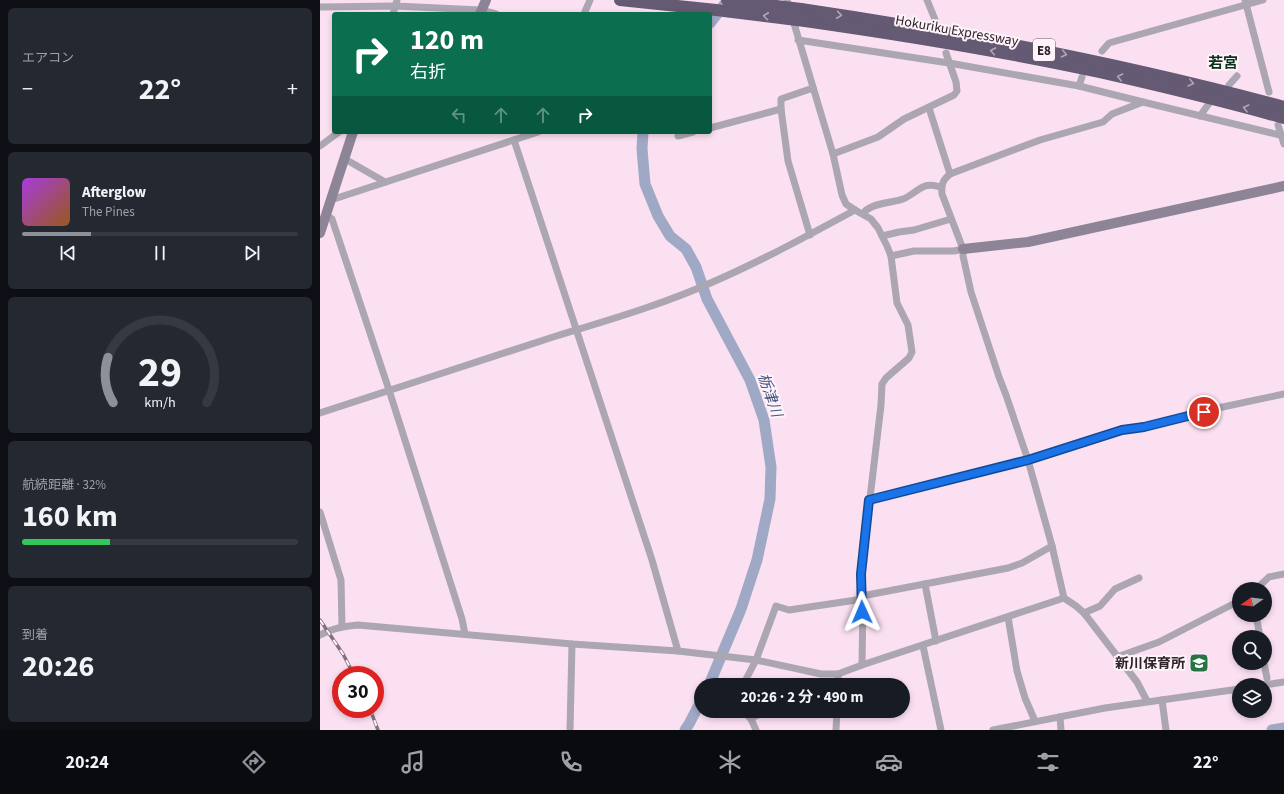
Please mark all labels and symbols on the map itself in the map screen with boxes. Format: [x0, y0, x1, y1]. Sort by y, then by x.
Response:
one-way arrow [836, 10, 843, 19]
street label: Hokuriku Expressway [894, 10, 1020, 52]
one-way arrow [763, 12, 769, 21]
road number: E8 [1033, 39, 1055, 61]
one-way arrow [990, 47, 996, 56]
one-way arrow [1061, 50, 1067, 58]
district label: 若宮 [1208, 53, 1238, 74]
one-way arrow [1117, 73, 1124, 82]
one-way arrow [1188, 78, 1194, 86]
one-way arrow [1243, 104, 1250, 113]
water label: 栃津川 [752, 370, 787, 422]
pin [1187, 395, 1221, 429]
north arrow [1232, 582, 1272, 622]
position arrow [841, 591, 883, 633]
school or university icon: 新川保育所 [1188, 652, 1210, 674]
place label: 新川保育所 [1115, 654, 1185, 674]
speed limit sign: 30 [332, 666, 384, 718]

